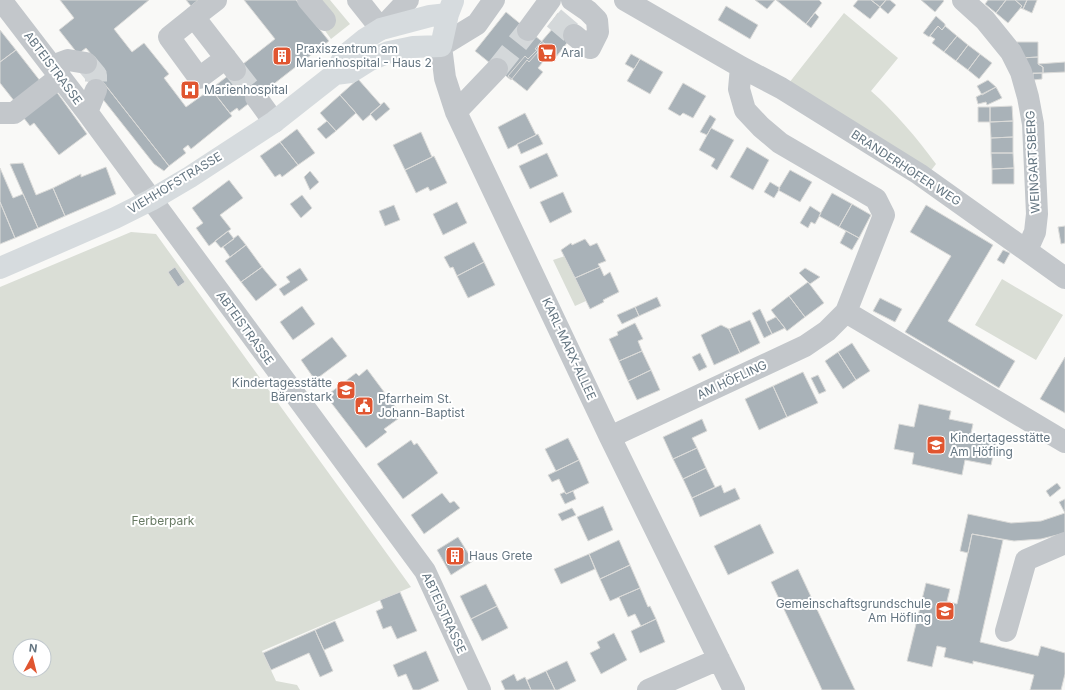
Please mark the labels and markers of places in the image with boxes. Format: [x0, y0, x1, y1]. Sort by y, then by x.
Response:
place label: Praxiszentrum am Marienhospital - Haus 2 [296, 41, 432, 70]
supermarket icon: Aral [536, 42, 558, 64]
building icon: Praxiszentrum am Marienhospital - Haus 2 [271, 45, 293, 67]
place label: Aral [561, 45, 583, 60]
hospital icon: Marienhospital [179, 79, 201, 101]
place label: Marienhospital [204, 82, 288, 97]
place label: Kindertagesstätte Bärenstark [232, 375, 332, 404]
school or university icon: Kindertagesstätte Bärenstark [335, 379, 357, 401]
place label: Pfarrheim St. Johann-Baptist [378, 391, 465, 420]
public building icon: Pfarrheim St. Johann-Baptist [353, 395, 375, 417]
place label: Kindertagesstätte Am Höfling [950, 430, 1050, 459]
school or university icon: Kindertagesstätte Am Höfling [925, 434, 947, 456]
building icon: Haus Grete [444, 545, 466, 567]
place label: Haus Grete [469, 548, 533, 563]
place label: Gemeinschaftsgrundschule Am Höfling [776, 596, 931, 625]
school or university icon: Gemeinschaftsgrundschule Am Höfling [934, 600, 956, 622]

